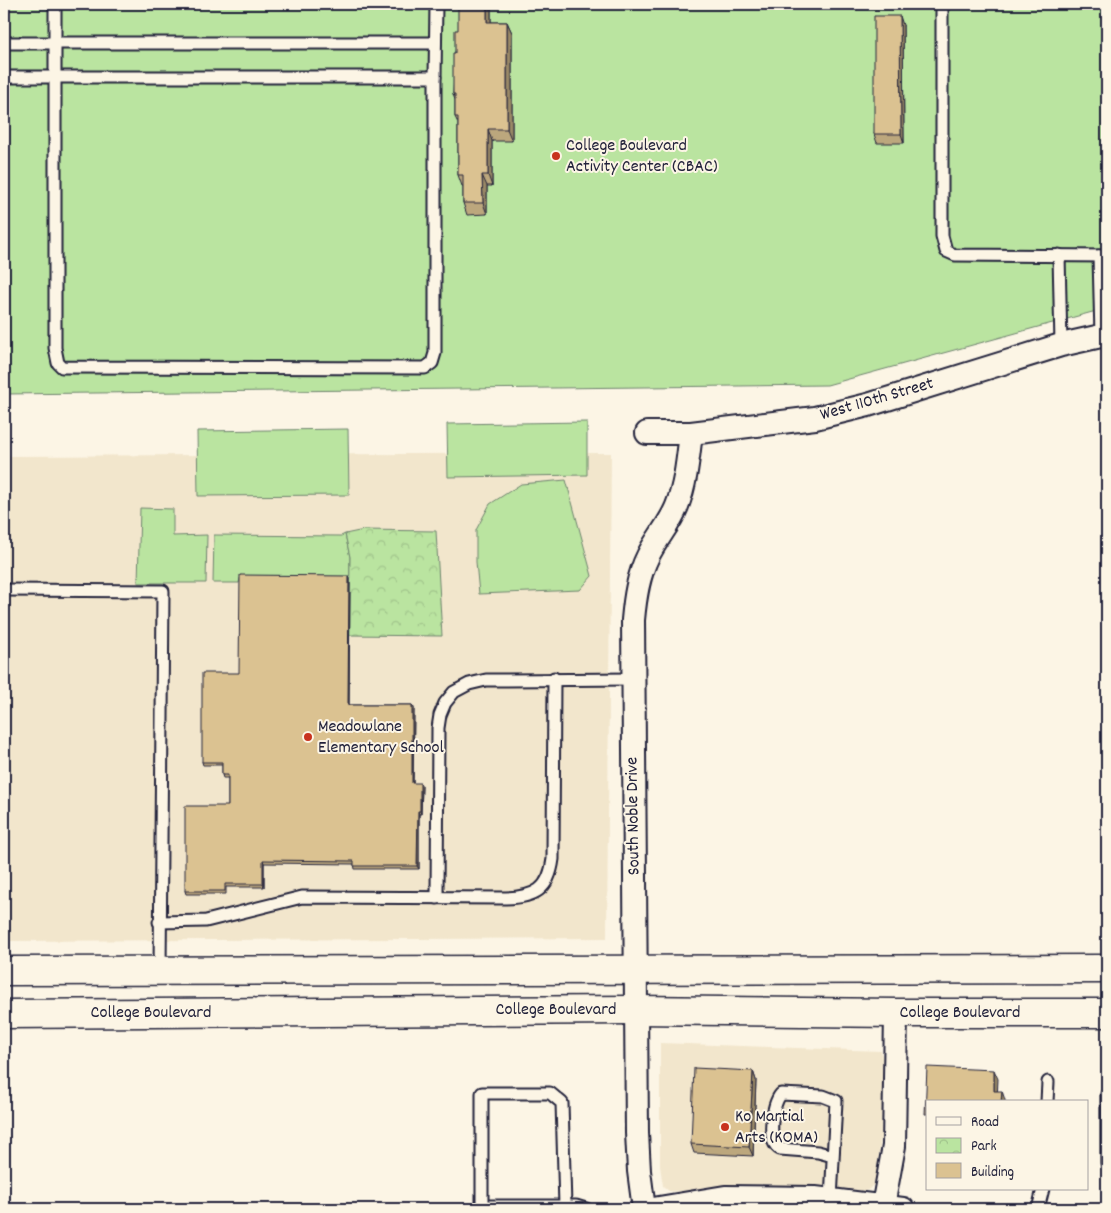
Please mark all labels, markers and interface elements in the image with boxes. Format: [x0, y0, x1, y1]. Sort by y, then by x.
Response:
place label: College Boulevard Activity Center (CBAC) [566, 134, 718, 180]
marker: College Boulevard Activity Center (CBAC) [550, 150, 562, 162]
street label: West 110th Street [817, 372, 937, 428]
place label: Meadowlane Elementary School [318, 715, 445, 761]
marker: Meadowlane Elementary School [302, 731, 314, 743]
street label: South Noble Drive [620, 757, 648, 875]
street label: College Boulevard [496, 998, 616, 1023]
street label: College Boulevard [91, 1001, 211, 1026]
street label: College Boulevard [900, 1001, 1020, 1026]
legend [926, 1100, 1088, 1190]
place label: Ko Martial Arts (KOMA) [735, 1105, 818, 1151]
text: Road [971, 1112, 999, 1134]
marker: Ko Martial Arts (KOMA) [719, 1121, 731, 1133]
text: Park [971, 1136, 997, 1158]
text: Building [971, 1162, 1014, 1184]

